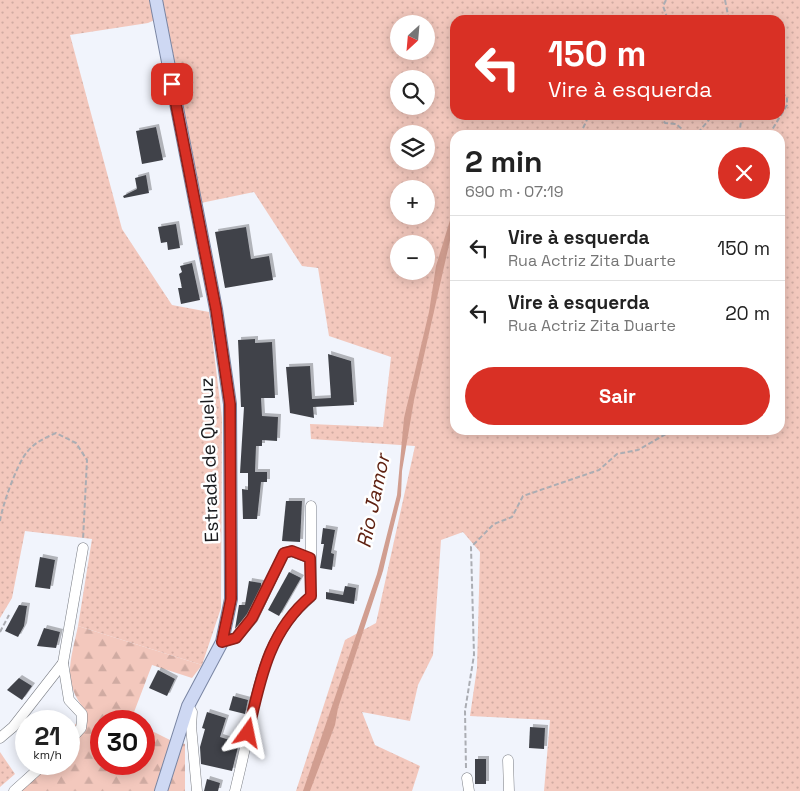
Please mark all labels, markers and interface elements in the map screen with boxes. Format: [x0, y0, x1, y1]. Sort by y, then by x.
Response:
north arrow [390, 15, 435, 60]
map controls [390, 15, 435, 280]
text: 150 m [548, 32, 646, 76]
icon: left [465, 35, 530, 100]
pin [151, 63, 193, 105]
icon: arrive [158, 70, 186, 98]
button: search [390, 70, 435, 115]
text: Vire à esquerda [548, 75, 712, 103]
button: layers [390, 125, 435, 170]
text: 2 min [465, 142, 543, 181]
button: close [718, 147, 770, 199]
button: + [390, 180, 435, 225]
text: 690 m · 07:19 [465, 181, 563, 202]
text: Vire à esquerda [508, 225, 650, 250]
icon: left [465, 234, 493, 262]
button: − [390, 235, 435, 280]
text: 150 m [717, 236, 770, 261]
text: Rua Actriz Zita Duarte [508, 250, 676, 271]
text: Vire à esquerda [508, 290, 650, 315]
icon: left [465, 299, 493, 327]
text: 20 m [725, 301, 770, 326]
text: Rua Actriz Zita Duarte [508, 315, 676, 336]
button: Sair [465, 367, 770, 425]
street label: Estrada de Queluz [194, 377, 224, 543]
water label: Rio Jamor [350, 449, 396, 550]
position arrow [221, 706, 273, 758]
speed limit sign: 30 [90, 710, 155, 775]
text: 21 [34, 720, 61, 752]
text: km/h [33, 747, 62, 763]

